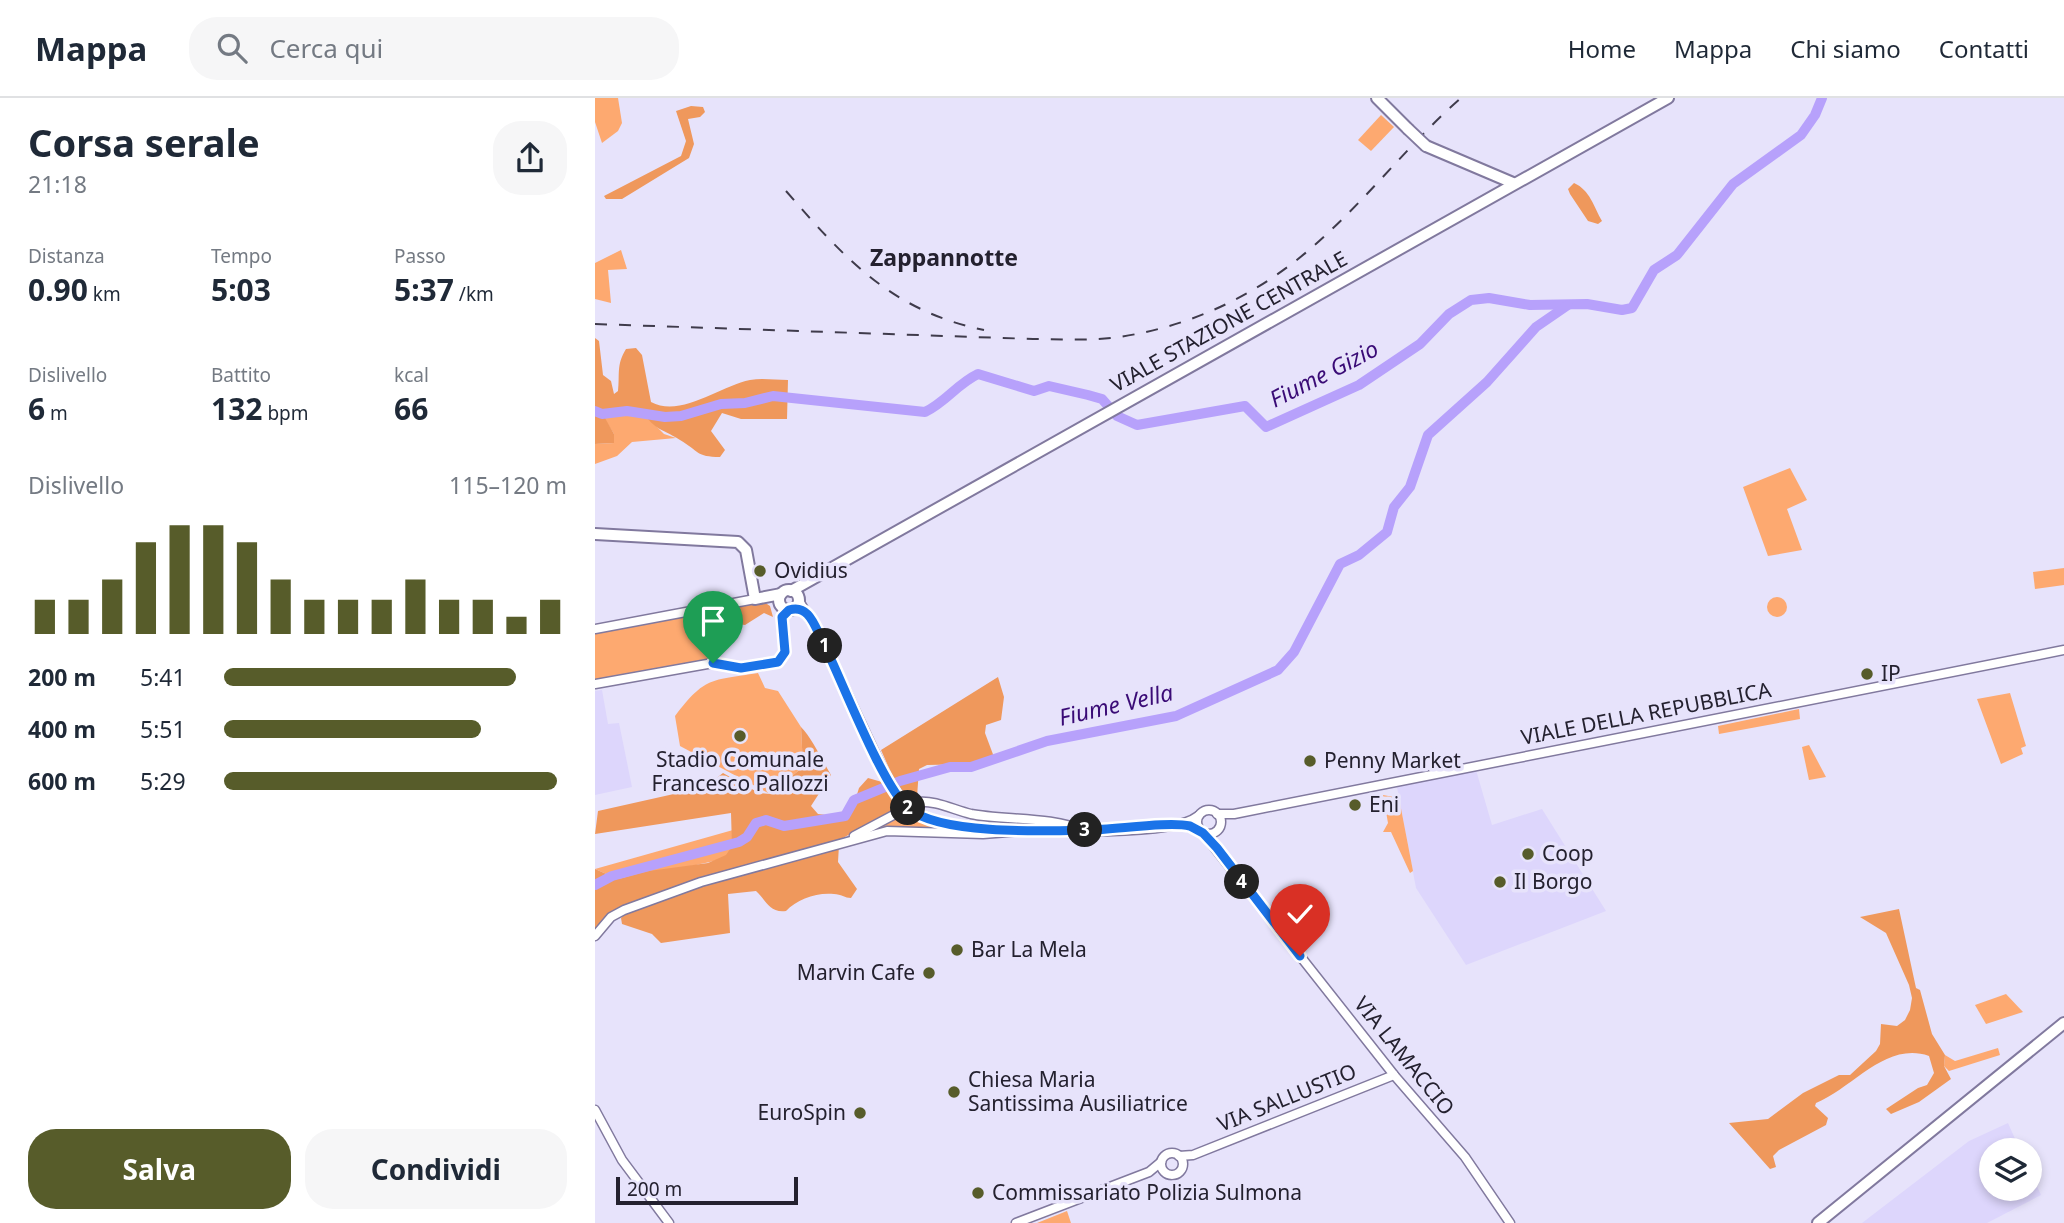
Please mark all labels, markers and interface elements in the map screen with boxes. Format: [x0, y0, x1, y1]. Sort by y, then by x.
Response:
search box [189, 17, 679, 80]
text: Mappa [35, 26, 147, 71]
icon: search [213, 29, 251, 67]
text: Cerca qui [269, 30, 383, 66]
text: Home [1568, 32, 1636, 65]
text: Mappa [1674, 32, 1752, 65]
text: Chi siamo [1790, 32, 1901, 65]
text: Contatti [1939, 32, 2029, 65]
text: Corsa serale [28, 116, 260, 168]
button: share [493, 121, 567, 195]
text: 21:18 [28, 168, 87, 200]
district label: Zappannotte [870, 241, 1018, 273]
text: Distanza [28, 243, 105, 269]
text: Tempo [211, 243, 272, 269]
text: Passo [394, 243, 446, 269]
street label: VIALE STAZIONE CENTRALE [1105, 244, 1352, 398]
text: 0.90 [28, 269, 88, 310]
text: 5:03 [211, 269, 271, 310]
text: 5:37 [394, 269, 454, 310]
text: km [88, 281, 121, 307]
text: /km [454, 281, 494, 307]
water label: Fiume Gizio [1264, 332, 1384, 414]
text: Dislivello [28, 362, 107, 388]
text: Battito [211, 362, 271, 388]
text: kcal [394, 362, 429, 388]
text: 6 [28, 388, 45, 429]
text: 132 [211, 388, 262, 429]
text: 66 [394, 388, 428, 429]
text: m [45, 400, 68, 426]
text: bpm [262, 400, 309, 426]
text: Dislivello [28, 469, 124, 501]
text: 115–120 m [449, 469, 567, 501]
place label: Ovidius [774, 556, 848, 584]
marker: Ovidius [752, 563, 768, 579]
pin [683, 591, 743, 663]
icon: arrive [694, 602, 732, 640]
pin: 1 [807, 628, 842, 664]
text: 1 [819, 632, 830, 658]
place label: IP [1881, 659, 1901, 687]
text: 200 m [28, 661, 96, 693]
text: 5:41 [140, 661, 186, 693]
marker: IP [1859, 666, 1875, 682]
water label: Fiume Vella [1055, 675, 1176, 733]
street label: VIALE DELLA REPUBBLICA [1518, 675, 1774, 751]
text: 400 m [28, 713, 96, 745]
text: 5:51 [140, 713, 186, 745]
marker: Stadio Comunale Francesco Pallozzi [732, 728, 748, 744]
place label: Stadio Comunale Francesco Pallozzi [651, 745, 829, 797]
place label: Penny Market [1324, 746, 1461, 774]
marker: Penny Market [1302, 753, 1318, 769]
text: 600 m [28, 765, 96, 797]
text: 5:29 [140, 765, 186, 797]
pin: 2 [891, 790, 925, 826]
place label: Eni [1369, 790, 1399, 818]
text: 2 [902, 794, 913, 820]
marker: Eni [1347, 797, 1363, 813]
pin: 3 [1067, 812, 1103, 848]
text: 3 [1079, 816, 1090, 842]
place label: Coop [1542, 839, 1594, 867]
marker: Coop [1520, 846, 1536, 862]
pin: 4 [1225, 864, 1259, 900]
place label: Il Borgo [1514, 867, 1592, 895]
text: 4 [1236, 868, 1247, 894]
marker: Il Borgo [1492, 874, 1508, 890]
pin [1270, 884, 1330, 956]
icon: check [1281, 895, 1319, 933]
place label: Bar La Mela [971, 935, 1087, 963]
marker: Bar La Mela [949, 942, 965, 958]
place label: Marvin Cafe [797, 958, 915, 986]
marker: Marvin Cafe [921, 965, 937, 981]
street label: VIA LAMACCIO [1348, 990, 1461, 1120]
street label: VIA SALLUSTIO [1213, 1056, 1360, 1138]
place label: Chiesa Maria Santissima Ausiliatrice [968, 1065, 1188, 1117]
marker: Chiesa Maria Santissima Ausiliatrice [946, 1084, 962, 1100]
place label: EuroSpin [758, 1098, 846, 1126]
marker: EuroSpin [852, 1105, 868, 1121]
button: Salva [28, 1129, 291, 1209]
button: Condividi [305, 1129, 567, 1209]
map controls [1979, 1138, 2042, 1201]
button: layers [1979, 1138, 2042, 1201]
scale bar [616, 1174, 798, 1206]
text: 200 m [627, 1176, 682, 1202]
place label: Commissariato Polizia Sulmona [992, 1178, 1302, 1206]
marker: Commissariato Polizia Sulmona [970, 1185, 986, 1201]

